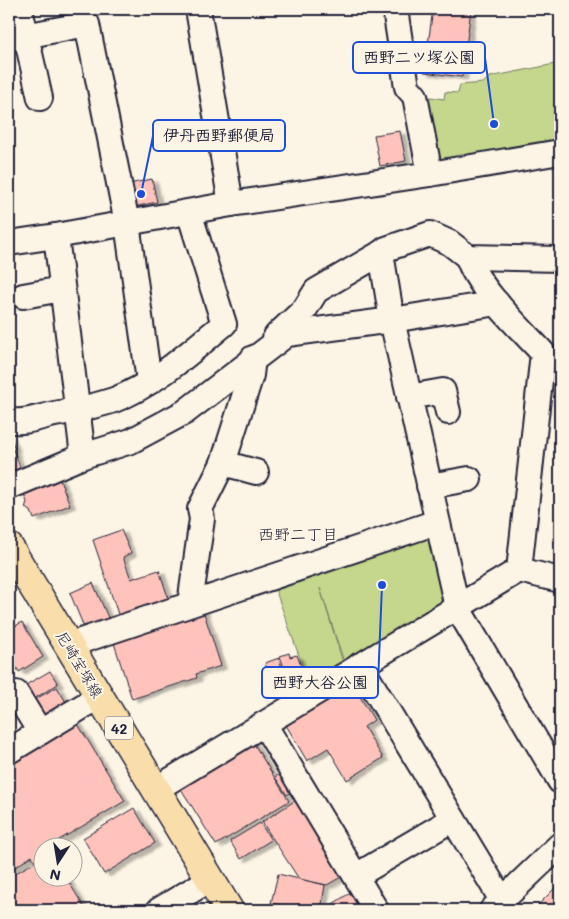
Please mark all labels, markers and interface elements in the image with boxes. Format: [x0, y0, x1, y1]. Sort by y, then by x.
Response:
callout: 西野二ツ塚公園 [353, 42, 485, 73]
text: 西野二ツ塚公園 [363, 46, 475, 67]
callout: 伊丹西野郵便局 [153, 120, 285, 151]
text: 伊丹西野郵便局 [163, 124, 275, 145]
district label: 西野二丁目 [258, 523, 338, 544]
street label: 尼崎宝塚線 [52, 627, 108, 701]
callout: 西野大谷公園 [262, 667, 378, 698]
text: 西野大谷公園 [272, 671, 368, 692]
road number: 42 [105, 716, 133, 740]
north arrow [32, 836, 82, 886]
text: N [48, 865, 62, 886]

